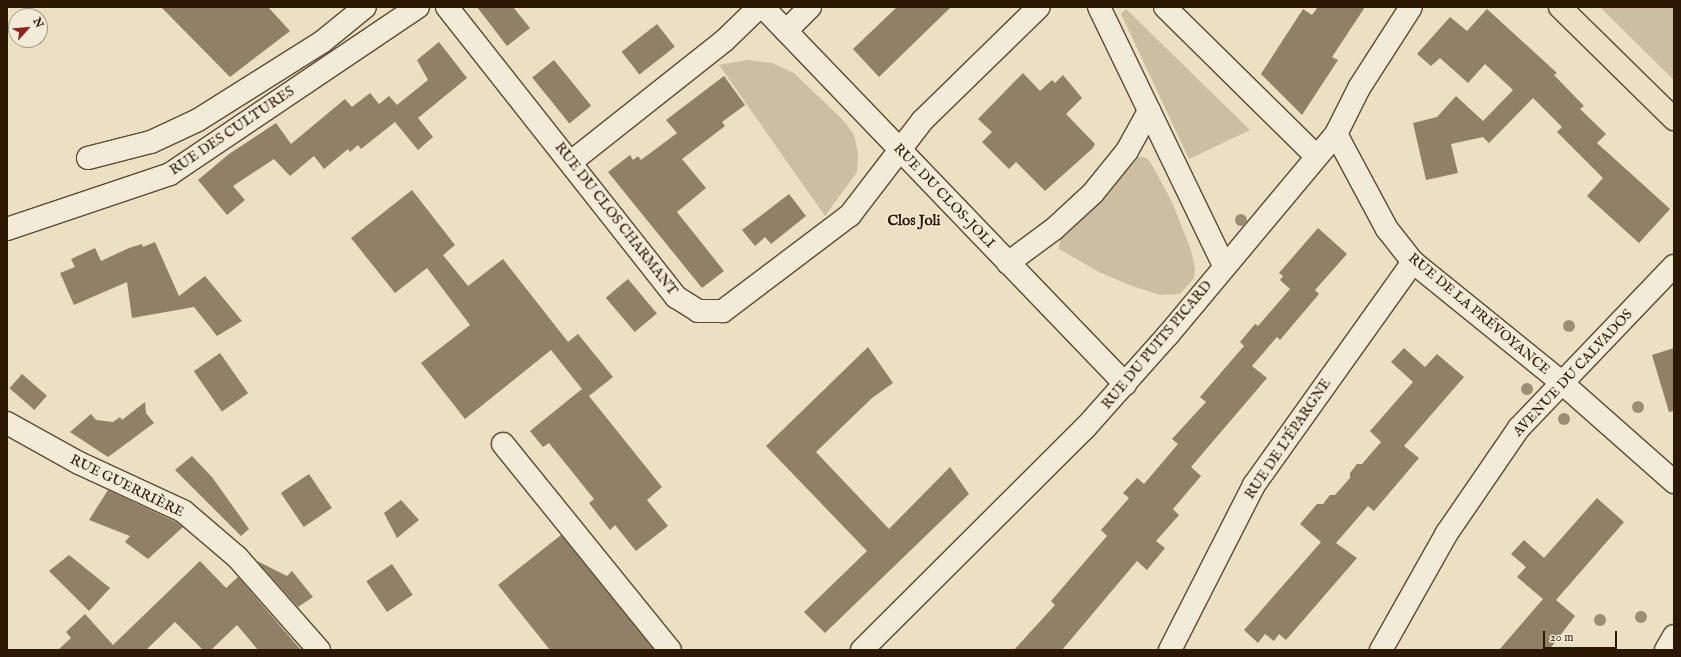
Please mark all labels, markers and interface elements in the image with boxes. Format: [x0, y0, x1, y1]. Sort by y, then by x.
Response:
north arrow [8, 8, 48, 48]
text: N [29, 16, 46, 30]
street label: RUE DES CULTURES [167, 83, 297, 179]
street label: RUE DU CLOS CHARMANT [551, 139, 681, 299]
street label: RUE DU CLOS-JOLI [890, 140, 998, 252]
district label: Clos Joli [887, 212, 941, 230]
street label: RUE DE LA PRÉVOYANCE [1405, 250, 1553, 378]
street label: RUE DU PUITS PICARD [1098, 277, 1216, 413]
street label: AVENUE DU CALVADOS [1510, 306, 1636, 440]
street label: RUE DE L'ÉPARGNE [1241, 376, 1335, 502]
street label: RUE GUERRIÈRE [67, 451, 187, 521]
scale bar [1545, 623, 1619, 649]
text: 20 m [1550, 630, 1573, 645]

